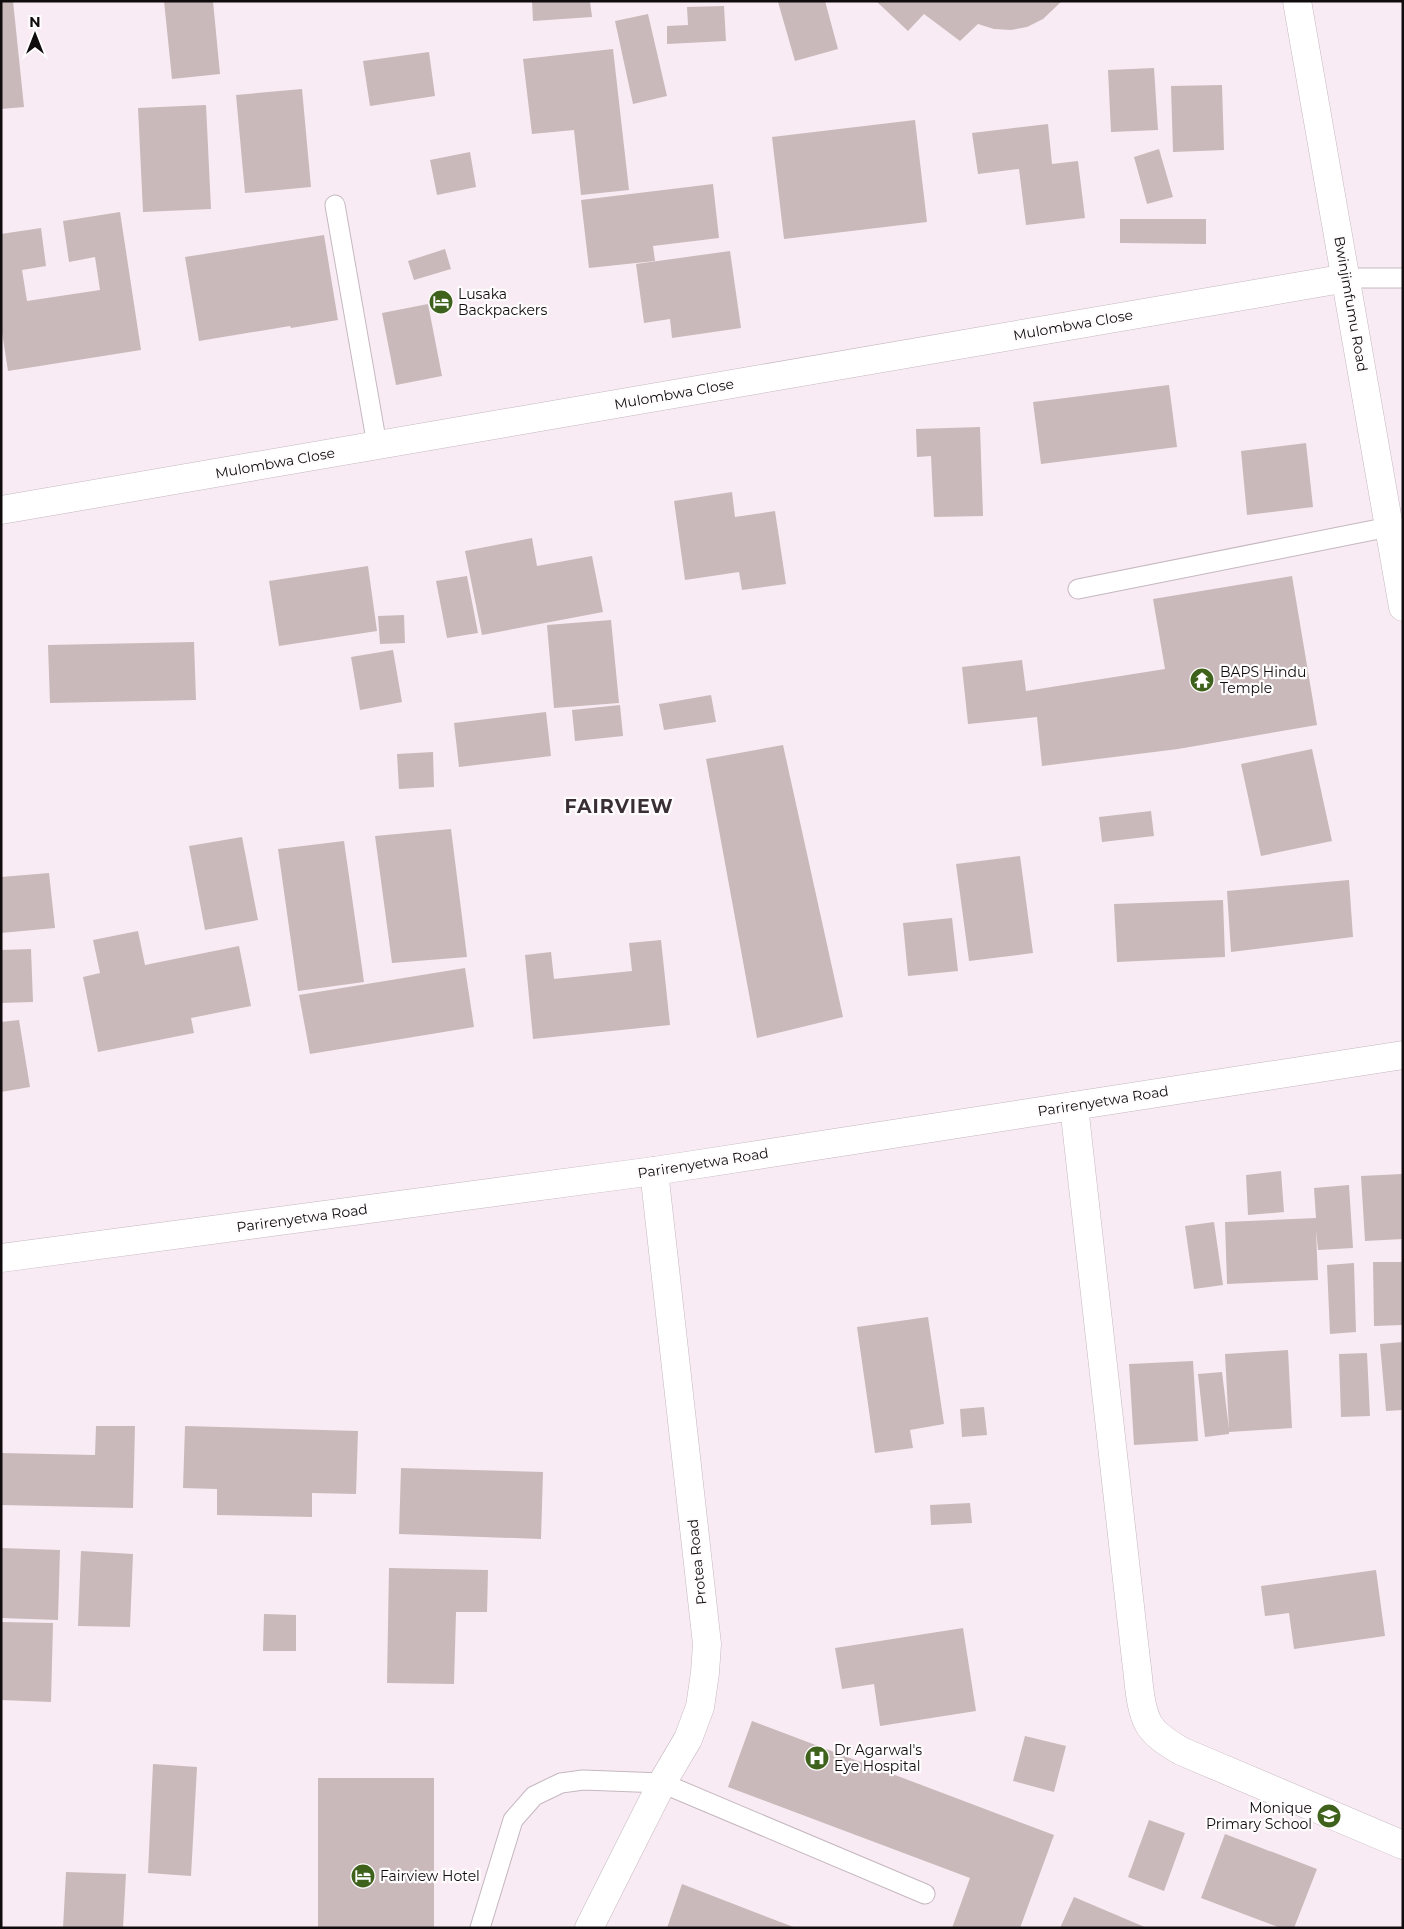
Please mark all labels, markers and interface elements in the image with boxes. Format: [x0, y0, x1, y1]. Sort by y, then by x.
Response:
north arrow [10, 10, 60, 60]
text: N [29, 13, 41, 31]
street label: Bwinjimfumu Road [1330, 235, 1372, 373]
place label: Lusaka Backpackers [458, 285, 547, 319]
hotel icon: Lusaka Backpackers [428, 289, 454, 315]
street label: Mulombwa Close [1012, 306, 1134, 344]
street label: Mulombwa Close [613, 375, 735, 413]
street label: Mulombwa Close [214, 444, 336, 482]
place label: BAPS Hindu Temple [1220, 663, 1306, 697]
temple icon: BAPS Hindu Temple [1189, 667, 1215, 693]
district label: FAIRVIEW [564, 795, 674, 818]
street label: Parirenyetwa Road [1036, 1082, 1170, 1120]
street label: Parirenyetwa Road [636, 1144, 770, 1182]
street label: Parirenyetwa Road [235, 1200, 369, 1236]
street label: Protea Road [684, 1518, 710, 1606]
place label: Dr Agarwal's Eye Hospital [834, 1741, 922, 1775]
hospital icon: Dr Agarwal's Eye Hospital [804, 1745, 830, 1771]
place label: Monique Primary School [1206, 1799, 1312, 1833]
school or university icon: Monique Primary School [1316, 1803, 1342, 1829]
hotel icon: Fairview Hotel [350, 1863, 376, 1889]
place label: Fairview Hotel [380, 1867, 480, 1885]

